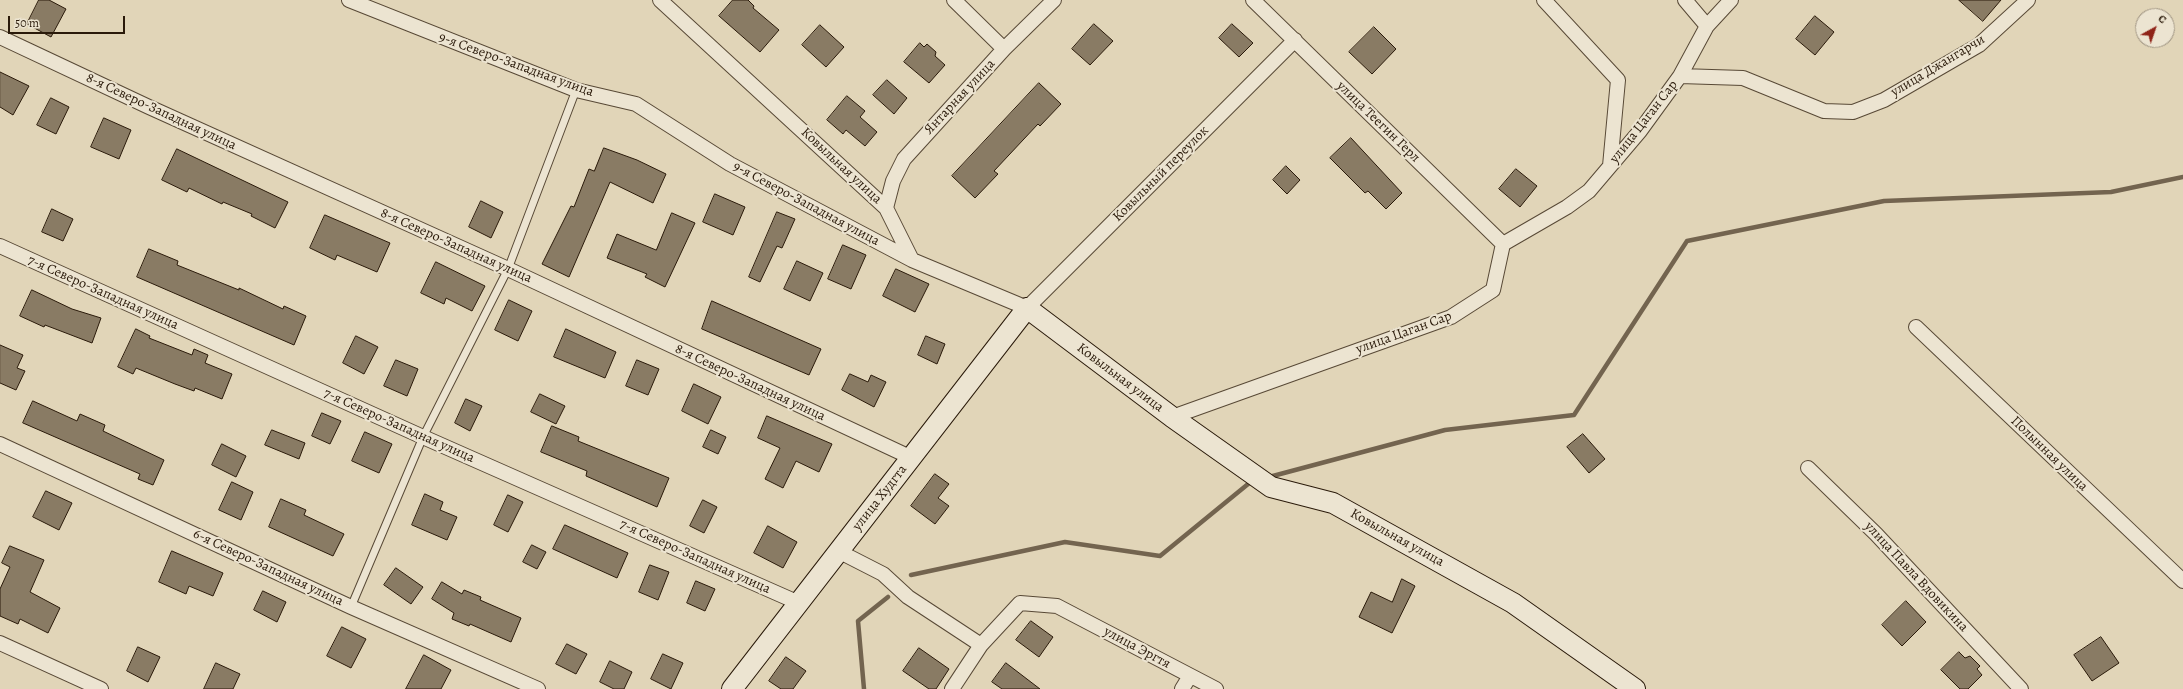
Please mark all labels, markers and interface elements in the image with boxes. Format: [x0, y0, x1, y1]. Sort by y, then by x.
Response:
scale bar [10, 8, 127, 34]
north arrow [2135, 8, 2175, 48]
text: С [2155, 11, 2170, 27]
text: 50 m [15, 15, 39, 31]
street label: 9-я Северо-Западная улица [436, 29, 596, 101]
street label: улица Джангарчи [1888, 31, 1988, 101]
street label: Янтарная улица [921, 56, 999, 138]
street label: 8-я Северо-Западная улица [83, 70, 239, 154]
street label: улица Цаган Сар [1606, 77, 1682, 167]
street label: улица Теегин Герл [1333, 78, 1423, 166]
street label: Ковыльный переулок [1110, 123, 1212, 225]
street label: Ковыльная улица [797, 124, 885, 208]
street label: 9-я Северо-Западная улица [730, 158, 882, 250]
street label: 8-я Северо-Западная улица [378, 205, 534, 287]
street label: 7-я Северо-Западная улица [25, 252, 181, 334]
street label: улица Цаган Сар [1354, 308, 1454, 358]
street label: Ковыльная улица [1073, 340, 1167, 416]
street label: 8-я Северо-Западная улица [672, 341, 828, 425]
street label: 7-я Северо-Западная улица [321, 385, 477, 467]
street label: Полынная улица [2007, 413, 2091, 495]
street label: улица Худгта [849, 462, 911, 534]
street label: Ковыльная улица [1347, 505, 1447, 571]
street label: 7-я Северо-Западная улица [617, 516, 773, 598]
street label: улица Павла Вдовикина [1861, 518, 1971, 636]
street label: 6-я Северо-Западная улица [190, 526, 346, 610]
street label: улица Эргтя [1101, 623, 1173, 673]

